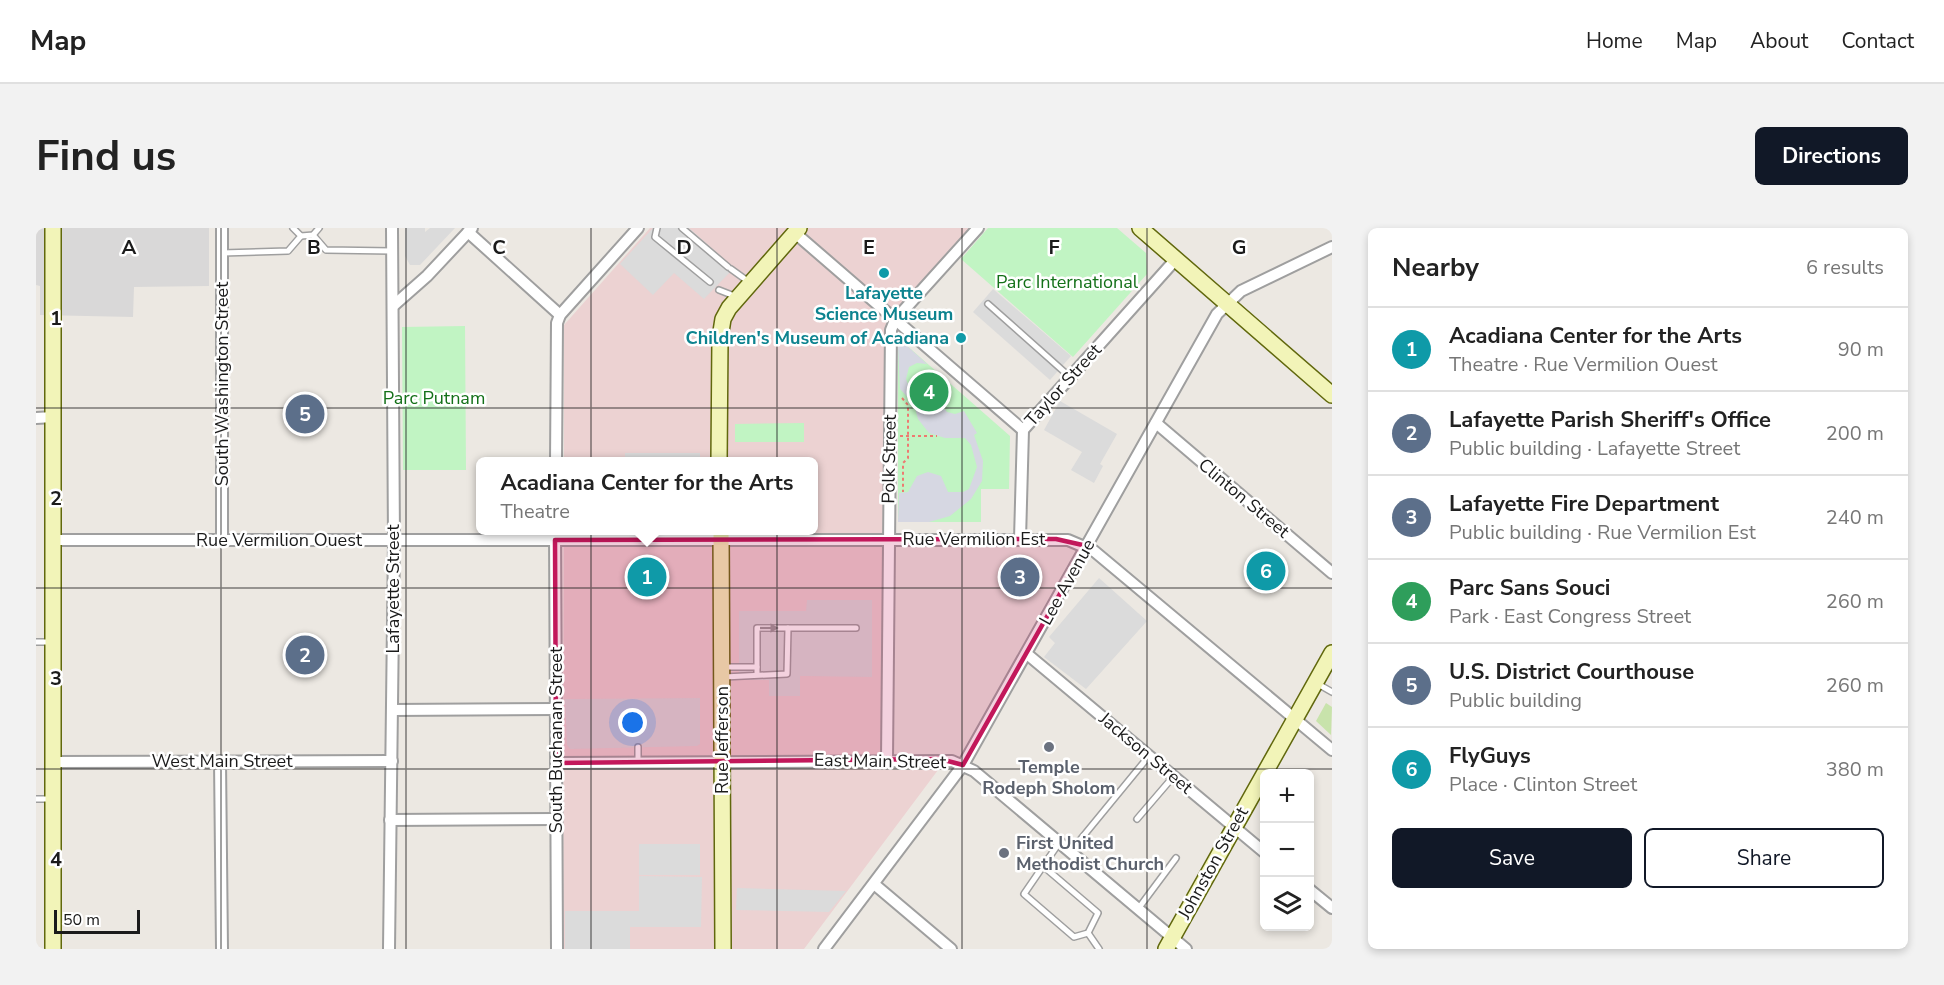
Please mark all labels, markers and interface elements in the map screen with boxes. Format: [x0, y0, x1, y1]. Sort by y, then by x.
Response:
text: Map [30, 22, 86, 60]
text: Home [1586, 27, 1643, 55]
text: Map [1676, 27, 1717, 55]
text: About [1750, 27, 1808, 55]
text: Contact [1841, 27, 1914, 55]
button: Directions [1755, 127, 1908, 185]
text: Find us [36, 128, 176, 185]
text: A [122, 234, 137, 261]
text: B [307, 234, 321, 261]
text: C [492, 234, 506, 261]
text: D [676, 234, 692, 261]
text: E [863, 234, 875, 261]
text: F [1048, 234, 1060, 261]
text: G [1232, 234, 1246, 261]
text: Nearby [1392, 250, 1479, 285]
text: 6 results [1806, 254, 1884, 281]
marker: Lafayette Science Museum [877, 266, 891, 280]
park label: Parc International [996, 270, 1139, 294]
street label: South Washington Street [210, 281, 234, 486]
place label: Lafayette Science Museum [815, 281, 953, 326]
text: 1 [50, 305, 62, 332]
text: Acadiana Center for the Arts [1449, 321, 1742, 351]
place label: Children's Museum of Acadiana [685, 326, 949, 350]
marker: Children's Museum of Acadiana [954, 331, 968, 345]
text: 1 [1406, 336, 1418, 363]
text: 90 m [1838, 336, 1884, 363]
street label: Taylor Street [1019, 338, 1107, 432]
text: Theatre · Rue Vermilion Ouest [1449, 351, 1718, 378]
pin: 4 [910, 370, 948, 414]
park label: Parc Putnam [383, 386, 485, 410]
pin: 5 [286, 392, 324, 436]
text: Lafayette Parish Sheriff's Office [1449, 405, 1771, 435]
street label: Polk Street [876, 414, 902, 504]
text: 2 [1406, 420, 1418, 447]
text: 200 m [1826, 420, 1884, 447]
text: Public building · Lafayette Street [1449, 435, 1740, 462]
street label: Clinton Street [1193, 453, 1295, 544]
popup [476, 457, 818, 535]
text: Acadiana Center for the Arts [500, 468, 794, 498]
text: 2 [50, 485, 62, 512]
text: Lafayette Fire Department [1449, 489, 1719, 519]
text: Theatre [500, 498, 570, 525]
text: 3 [1406, 504, 1418, 531]
text: 240 m [1826, 504, 1884, 531]
text: Public building · Rue Vermilion Est [1449, 519, 1756, 546]
street label: Lafayette Street [381, 524, 405, 653]
street label: Rue Vermilion Est [903, 527, 1046, 551]
street label: Rue Vermilion Ouest [196, 528, 363, 552]
street label: Lee Avenue [1034, 535, 1100, 629]
pin: 6 [1246, 548, 1286, 594]
pin: 1 [628, 554, 666, 600]
pin: 3 [1000, 554, 1040, 600]
text: Parc Sans Souci [1449, 573, 1610, 603]
text: 4 [1406, 588, 1418, 615]
text: 260 m [1826, 588, 1884, 615]
text: Park · East Congress Street [1449, 603, 1691, 630]
one-way arrow [760, 623, 779, 633]
pin: 2 [286, 632, 324, 678]
street label: South Buchanan Street [544, 646, 568, 833]
text: U.S. District Courthouse [1449, 657, 1694, 687]
text: 3 [50, 665, 62, 692]
text: 5 [1406, 672, 1418, 699]
text: 260 m [1826, 672, 1884, 699]
street label: Rue Jefferson [710, 686, 734, 794]
text: Public building [1449, 687, 1582, 714]
street label: Jackson Street [1093, 706, 1198, 800]
your location [618, 708, 647, 737]
marker: Temple Rodeph Sholom [1042, 740, 1056, 754]
text: FlyGuys [1449, 741, 1531, 771]
street label: East Main Street [814, 748, 947, 774]
street label: West Main Street [152, 749, 293, 773]
place label: Temple Rodeph Sholom [982, 755, 1116, 800]
text: 6 [1406, 756, 1418, 783]
text: 380 m [1826, 756, 1884, 783]
map controls [1260, 769, 1314, 931]
button: + [1260, 769, 1314, 823]
text: Place · Clinton Street [1449, 771, 1637, 798]
street label: Johnston Street [1172, 802, 1254, 924]
button: − [1260, 823, 1314, 877]
button: Save [1392, 828, 1632, 888]
button: Share [1644, 828, 1884, 888]
place label: First United Methodist Church [1016, 831, 1164, 876]
text: 4 [50, 846, 62, 873]
marker: First United Methodist Church [997, 846, 1011, 860]
button: layers [1260, 877, 1314, 931]
scale bar [54, 907, 140, 934]
text: 50 m [63, 909, 100, 931]

